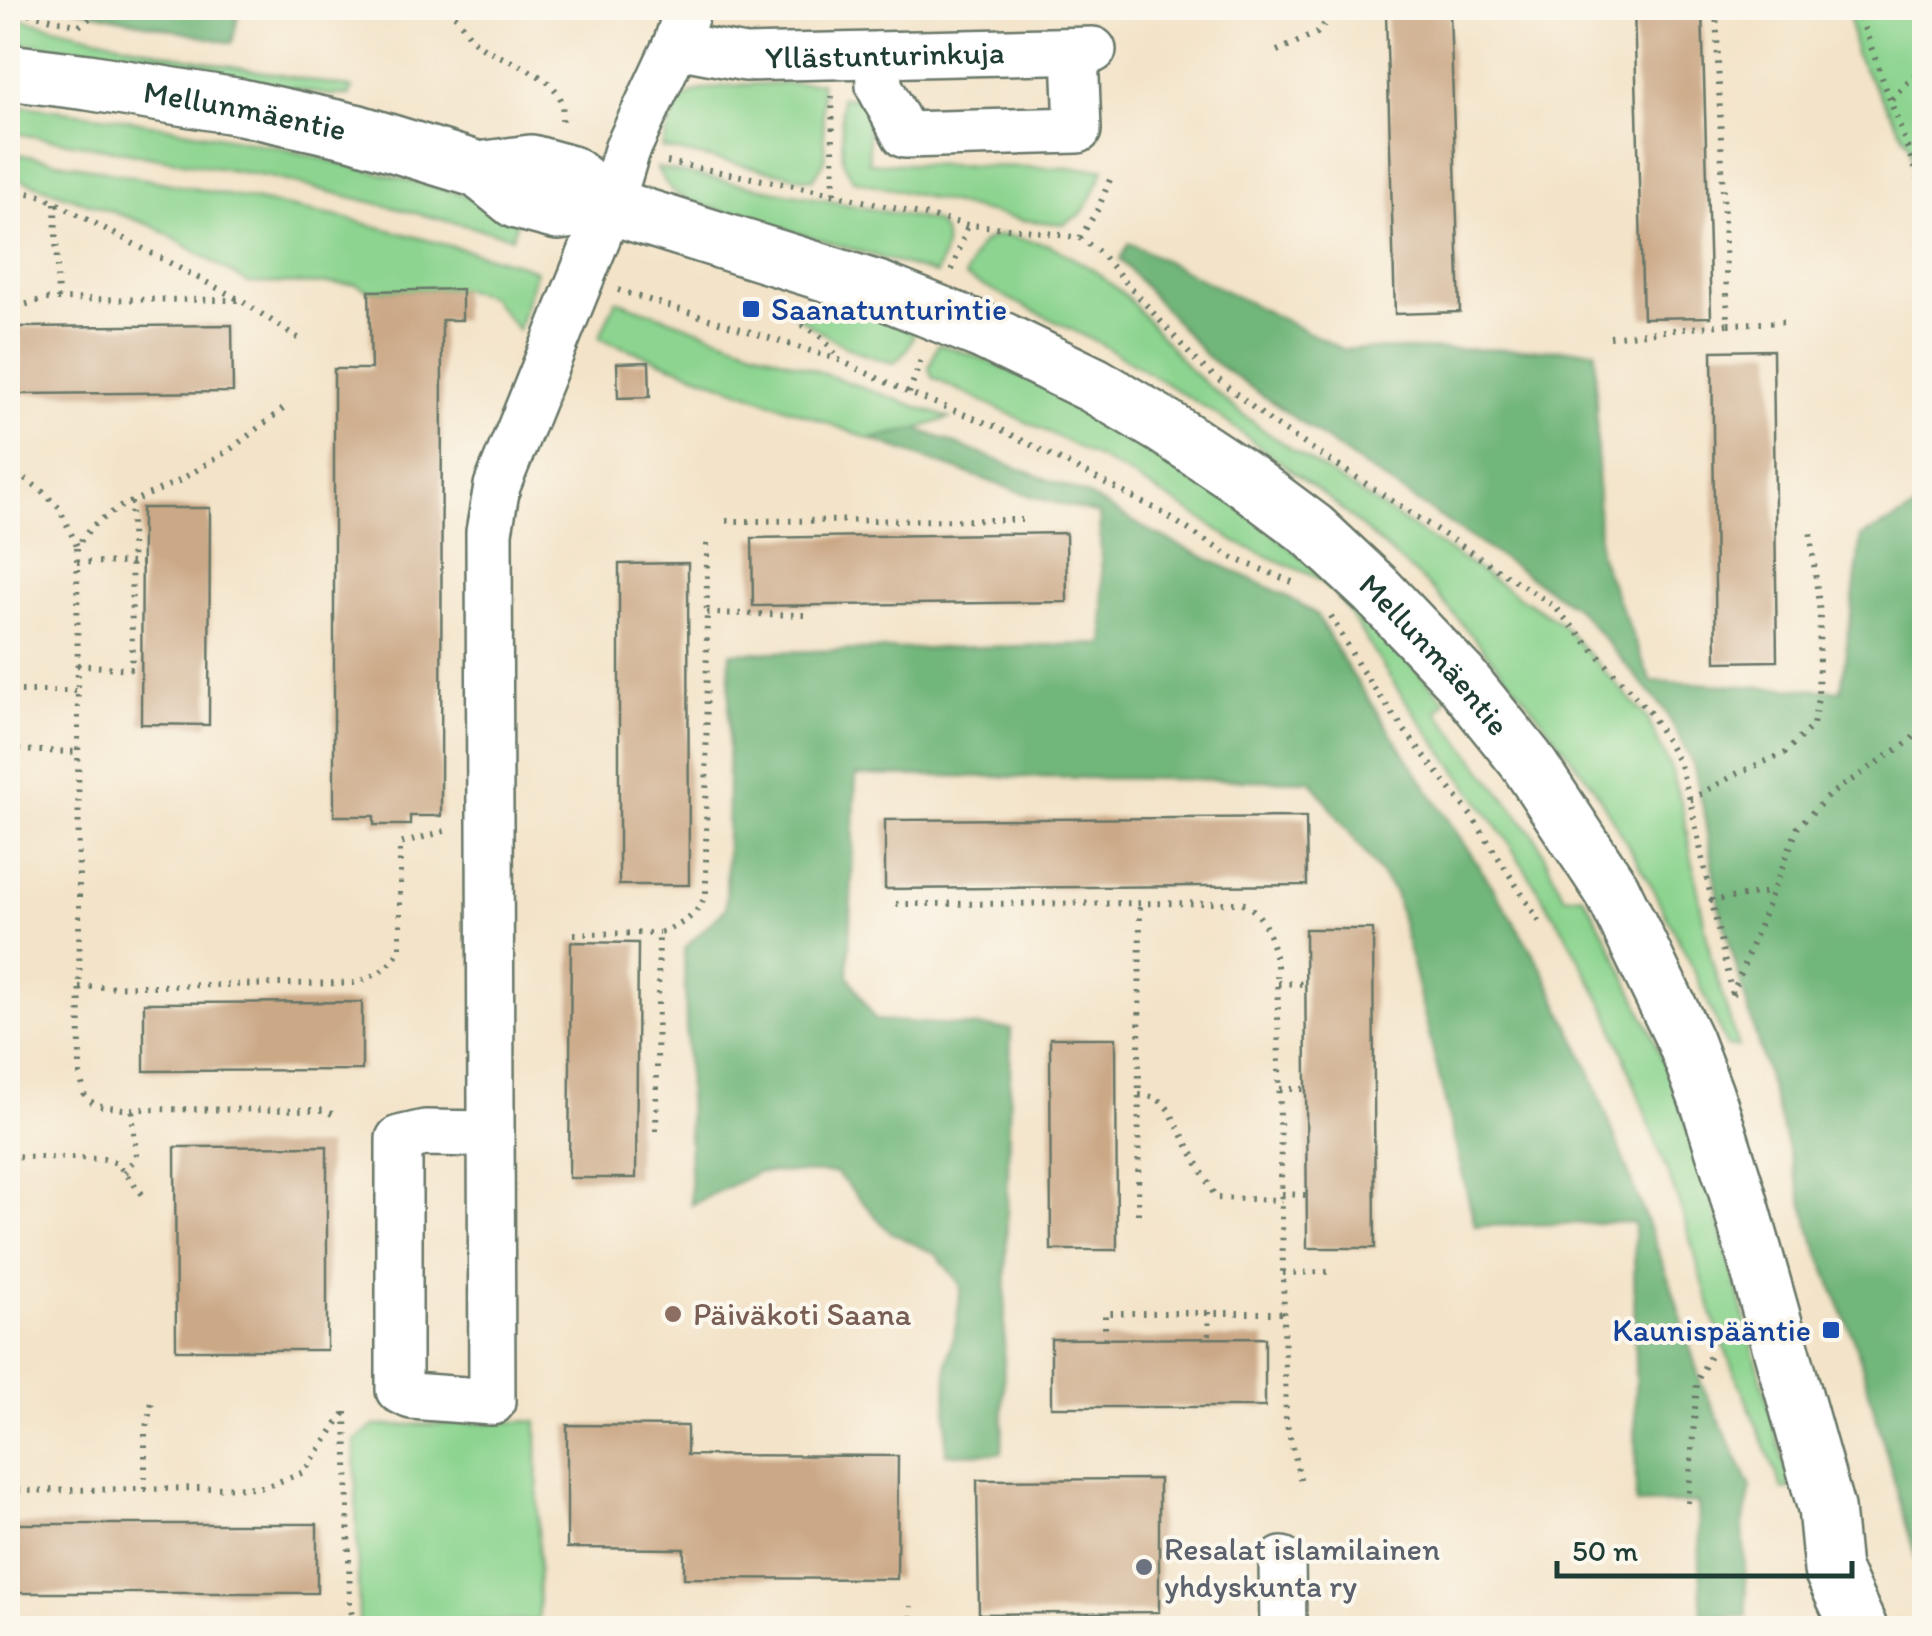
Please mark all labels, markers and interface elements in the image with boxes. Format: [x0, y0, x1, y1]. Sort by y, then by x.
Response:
street label: Yllästunturinkuja [765, 33, 1005, 77]
street label: Mellunmäentie [141, 72, 350, 149]
place label: Saanatunturintie [771, 290, 1007, 328]
marker: Saanatunturintie [740, 298, 762, 320]
street label: Mellunmäentie [1351, 565, 1518, 743]
place label: Päiväkoti Saana [693, 1295, 912, 1333]
marker: Päiväkoti Saana [662, 1303, 684, 1325]
place label: Kaunispääntie [1612, 1311, 1811, 1349]
marker: Kaunispääntie [1820, 1319, 1842, 1341]
scale bar [1557, 1516, 1852, 1578]
place label: Resalat islamilainen yhdyskunta ry [1164, 1530, 1440, 1605]
text: 50 m [1572, 1532, 1638, 1569]
marker: Resalat islamilainen yhdyskunta ry [1133, 1556, 1155, 1578]

